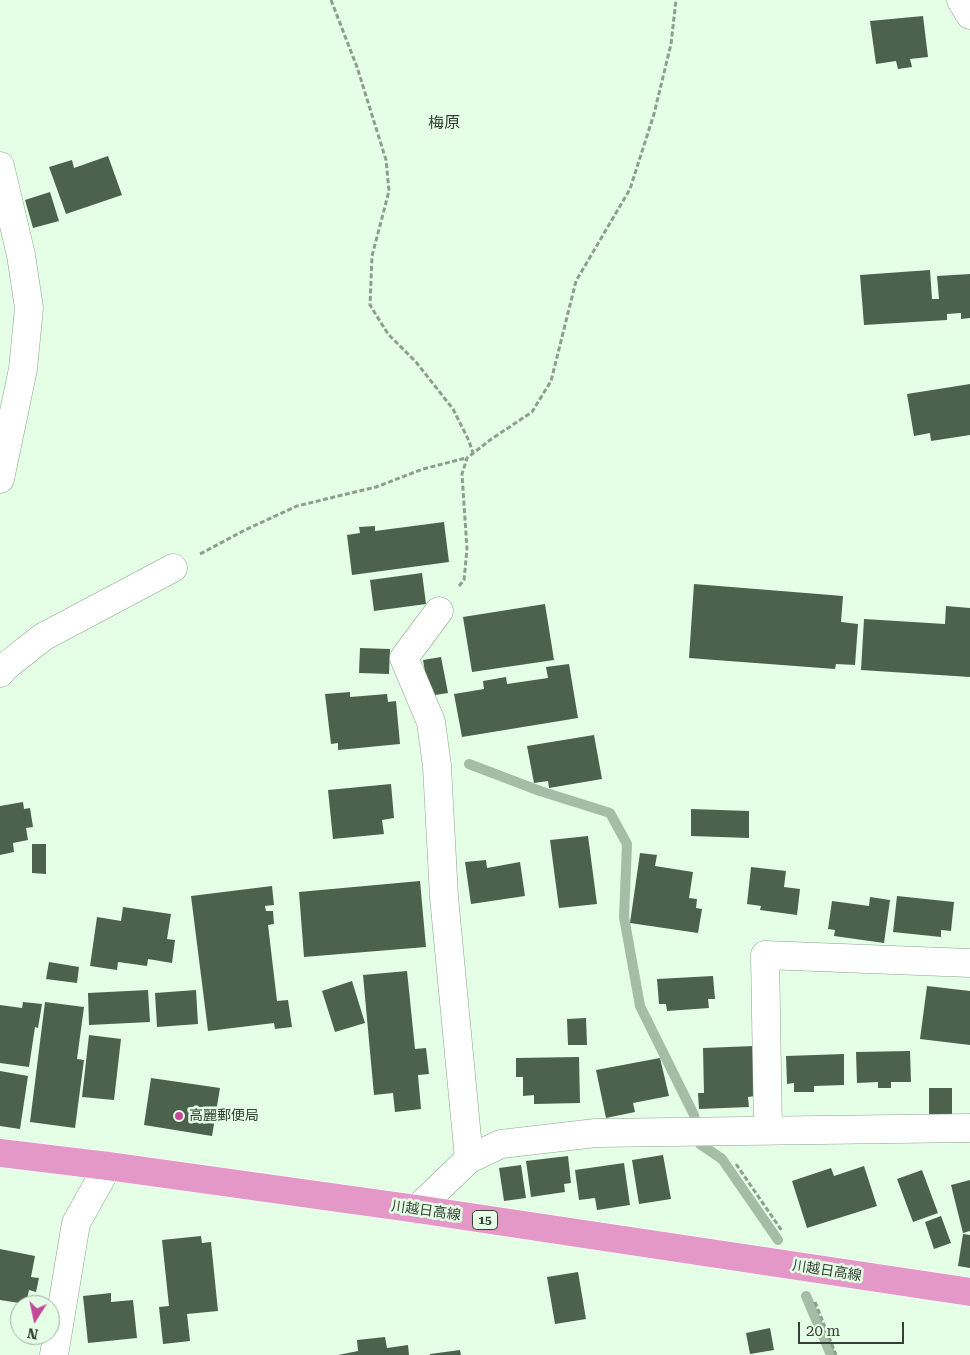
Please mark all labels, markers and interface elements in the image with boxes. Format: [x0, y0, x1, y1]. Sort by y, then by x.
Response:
district label: 梅原 [428, 113, 460, 133]
place label: 高麗郵便局 [189, 1108, 259, 1124]
marker: 高麗郵便局 [173, 1110, 185, 1122]
street label: 川越日高線 [390, 1198, 462, 1224]
road number: 15 [472, 1210, 498, 1230]
street label: 川越日高線 [791, 1257, 863, 1285]
north arrow [10, 1295, 60, 1345]
scale bar [800, 1312, 906, 1344]
text: 20 m [806, 1322, 840, 1340]
text: N [26, 1325, 39, 1343]

